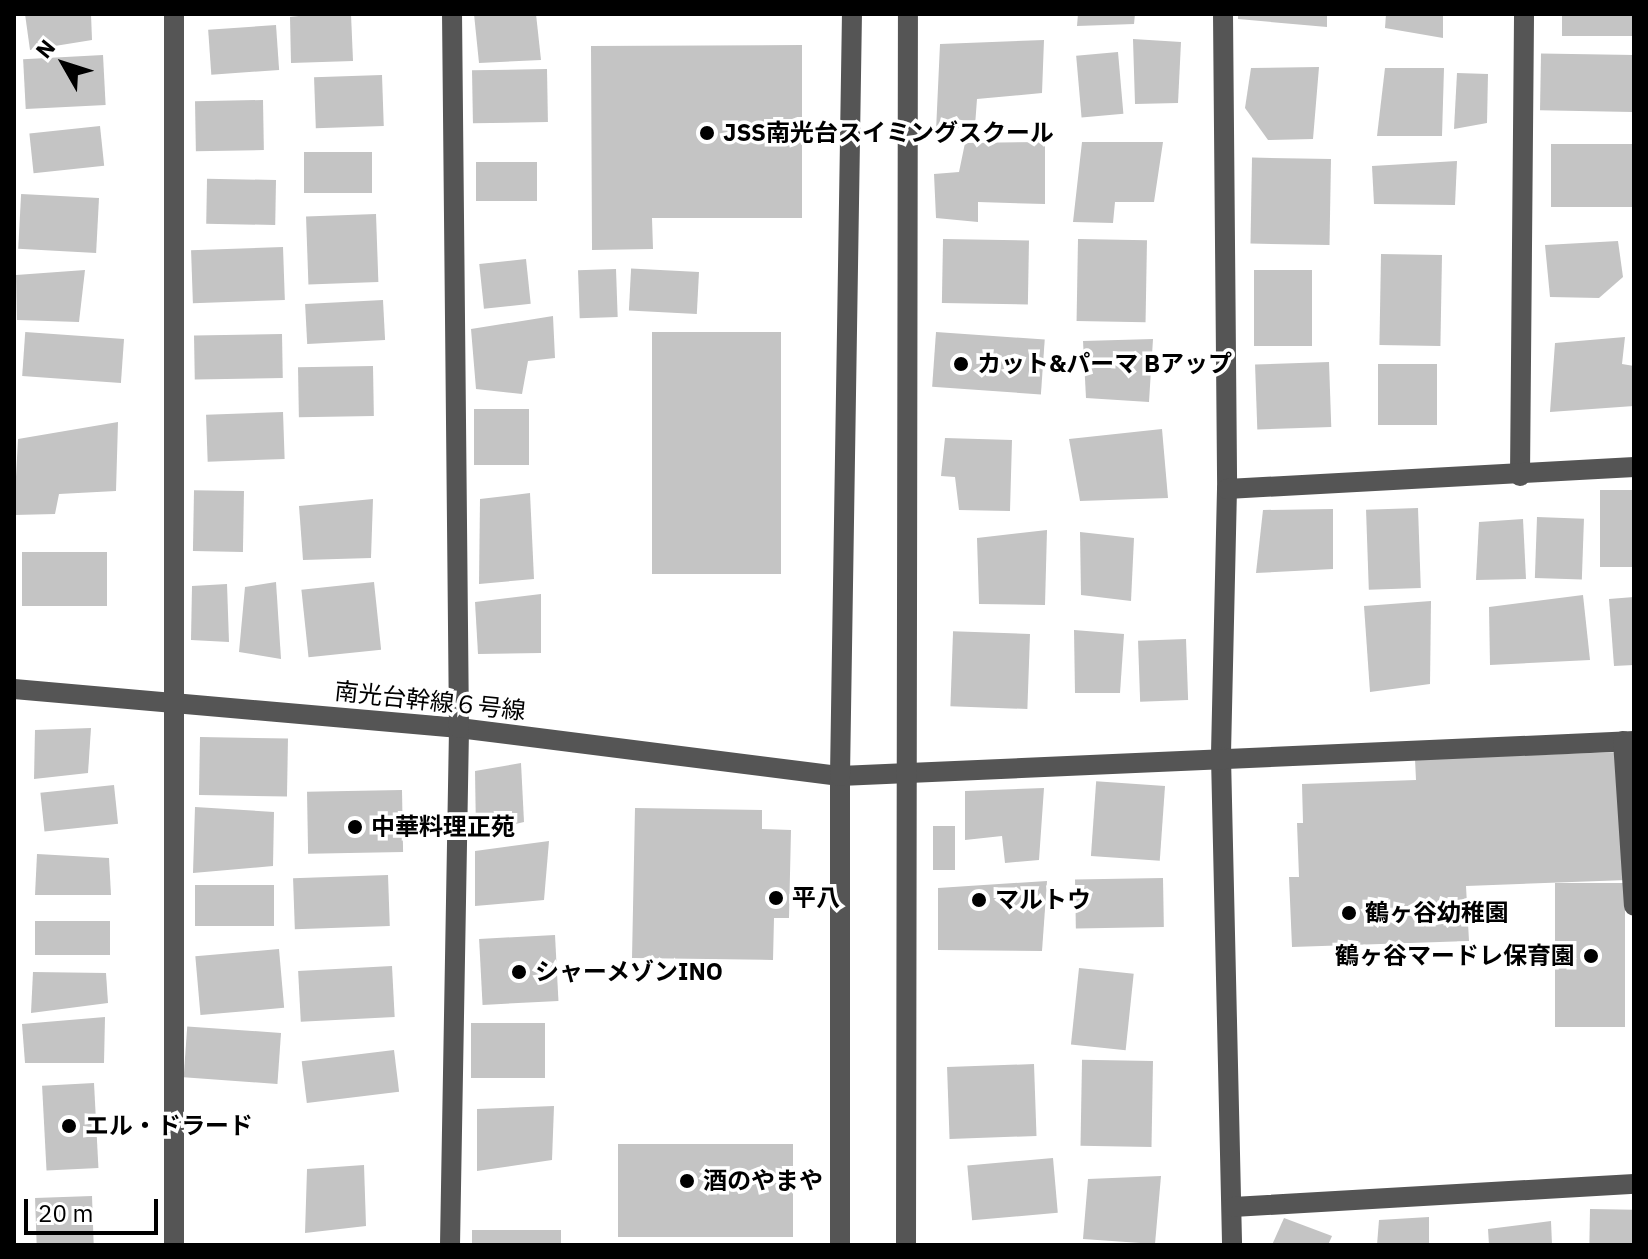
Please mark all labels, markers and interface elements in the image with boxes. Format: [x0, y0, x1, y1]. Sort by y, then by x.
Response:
north arrow [24, 24, 104, 104]
text: N [29, 33, 61, 64]
place label: JSS南光台スイミングスクール [723, 119, 1054, 147]
marker: JSS南光台スイミングスクール [698, 124, 716, 142]
place label: カット&パーマ Bアップ [977, 350, 1232, 378]
marker: カット&パーマ Bアップ [952, 355, 970, 373]
street label: 南光台幹線６号線 [333, 677, 527, 725]
place label: 中華料理正苑 [371, 813, 515, 841]
marker: 中華料理正苑 [346, 818, 364, 836]
place label: 平八 [792, 884, 840, 912]
place label: マルトウ [995, 886, 1091, 914]
marker: 平八 [767, 889, 785, 907]
marker: マルトウ [970, 891, 988, 909]
place label: 鶴ヶ谷幼稚園 [1365, 899, 1509, 927]
marker: 鶴ヶ谷幼稚園 [1340, 904, 1358, 922]
place label: 鶴ヶ谷マードレ保育園 [1335, 942, 1575, 970]
marker: 鶴ヶ谷マードレ保育園 [1582, 947, 1600, 965]
place label: シャーメゾンINO [535, 958, 724, 986]
marker: シャーメゾンINO [510, 963, 528, 981]
place label: エル・ドラード [85, 1112, 253, 1140]
marker: エル・ドラード [60, 1117, 78, 1135]
place label: 酒のやまや [703, 1167, 823, 1195]
marker: 酒のやまや [678, 1172, 696, 1190]
scale bar [28, 1183, 162, 1233]
text: 20 m [38, 1197, 93, 1229]

